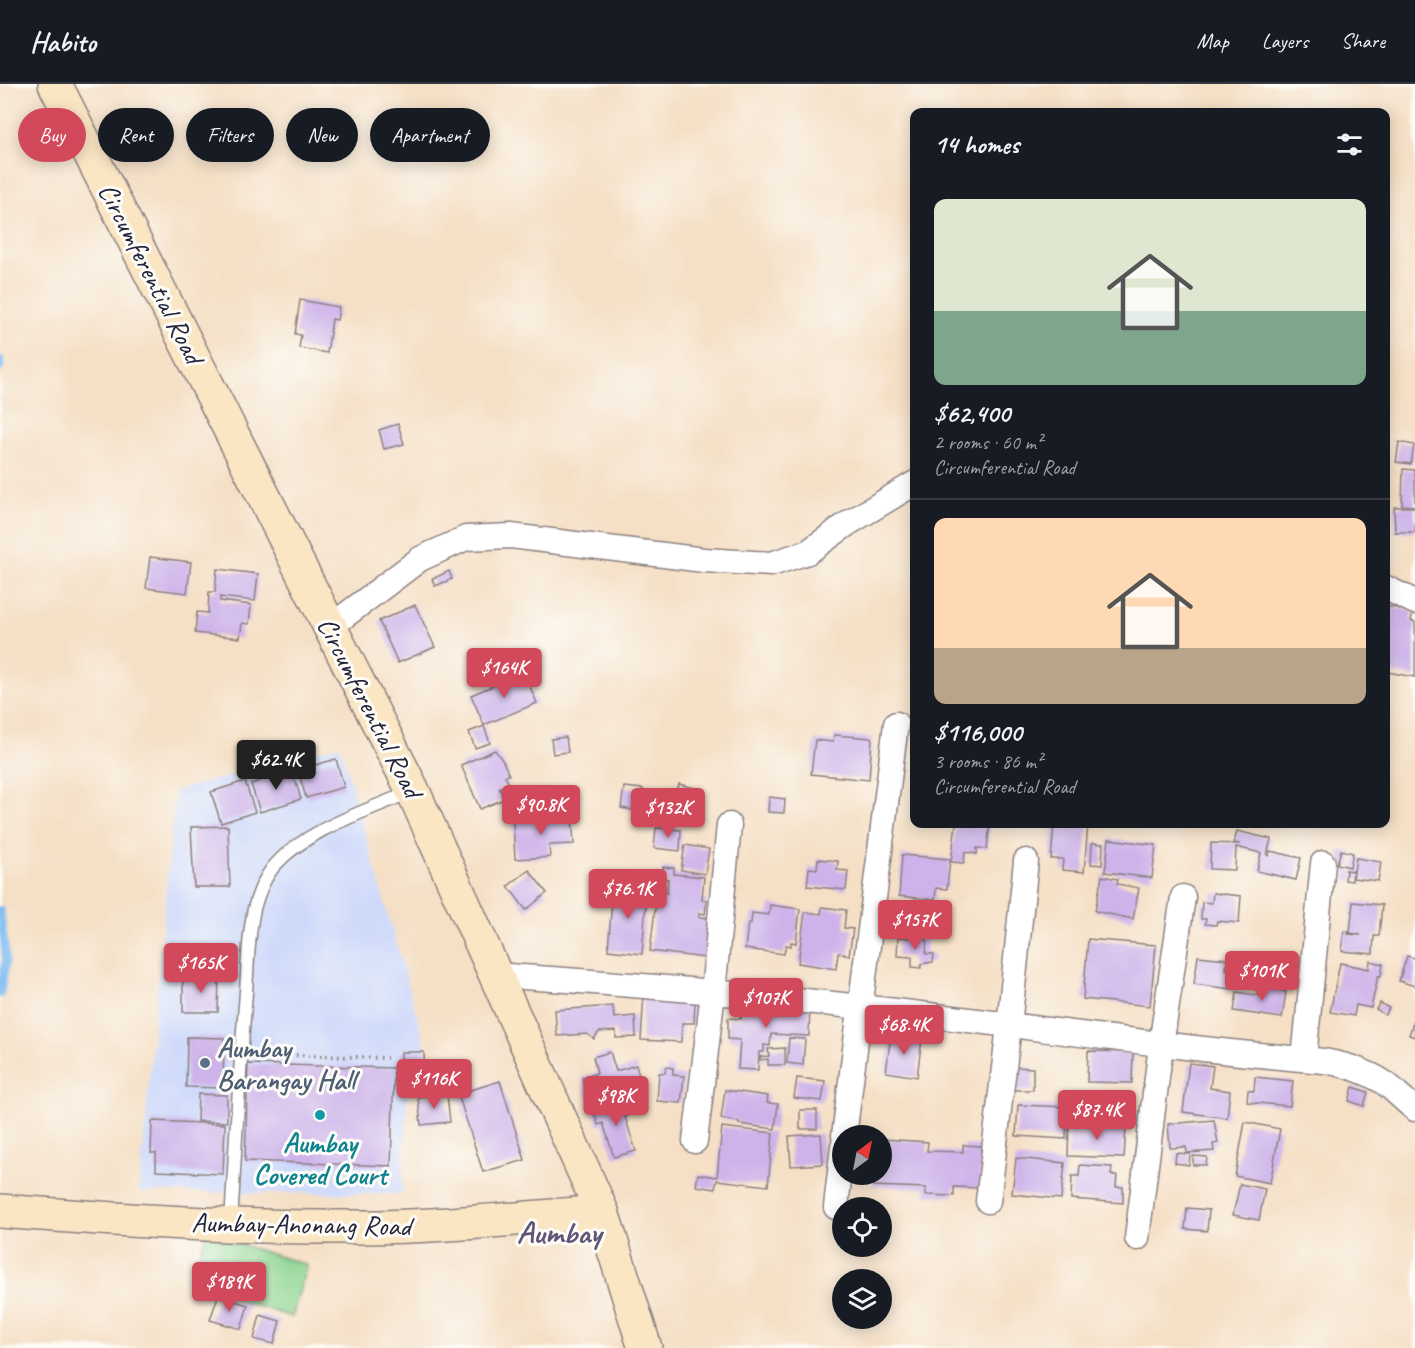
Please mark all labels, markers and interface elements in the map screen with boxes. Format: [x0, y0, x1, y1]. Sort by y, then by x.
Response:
text: Habito [30, 24, 96, 59]
text: Map [1196, 28, 1229, 54]
text: Layers [1262, 28, 1308, 54]
text: Share [1341, 28, 1385, 54]
chip: Buy [18, 108, 86, 162]
chip: Rent [98, 108, 174, 162]
chip: Filters [186, 108, 274, 162]
chip: New [286, 108, 358, 162]
chip: Apartment [370, 108, 490, 162]
text: 14 homes [934, 128, 1019, 161]
icon: filters [1333, 128, 1366, 161]
street label: Circumferential Road [91, 177, 213, 373]
icon: home [1096, 238, 1204, 346]
text: $62,400 [934, 397, 1010, 430]
text: 2 rooms · 60 m² [934, 430, 1042, 455]
text: Circumferential Road [934, 455, 1075, 480]
icon: home [1096, 557, 1204, 665]
street label: Circumferential Road [310, 611, 432, 807]
pin: $164K [462, 648, 546, 699]
text: $164K [481, 655, 527, 680]
text: $116,000 [934, 716, 1022, 749]
pin: $62.4K [227, 740, 325, 791]
text: $62.4K [251, 747, 301, 772]
text: 3 rooms · 86 m² [934, 749, 1042, 774]
text: Circumferential Road [934, 774, 1075, 799]
pin: $90.8K [492, 785, 590, 836]
pin: $132K [626, 788, 710, 839]
text: $90.8K [516, 792, 566, 817]
text: $132K [645, 795, 691, 820]
pin: $76.1K [579, 869, 677, 920]
text: $76.1K [603, 876, 653, 901]
pin: $157K [873, 900, 957, 951]
text: $157K [892, 907, 938, 932]
pin: $165K [159, 943, 243, 994]
text: $165K [178, 950, 224, 975]
pin: $101K [1220, 951, 1304, 1002]
text: $101K [1239, 958, 1285, 983]
pin: $107K [724, 978, 808, 1029]
text: $107K [743, 985, 789, 1010]
pin: $68.4K [855, 1005, 953, 1056]
text: $68.4K [879, 1012, 929, 1037]
place label: Aumbay Barangay Hall [217, 1030, 360, 1097]
marker: Aumbay Barangay Hall [198, 1056, 212, 1070]
pin: $116K [392, 1059, 476, 1110]
text: $116K [411, 1066, 457, 1091]
pin: $98K [580, 1076, 652, 1127]
text: $98K [598, 1083, 634, 1108]
pin: $87.4K [1048, 1090, 1146, 1141]
text: $87.4K [1072, 1097, 1122, 1122]
marker: Aumbay Covered Court [313, 1108, 327, 1122]
place label: Aumbay Covered Court [254, 1125, 390, 1192]
north arrow [832, 1125, 892, 1185]
map controls [832, 1125, 892, 1329]
button: locate [832, 1197, 892, 1257]
street label: Aumbay-Anonang Road [191, 1205, 415, 1243]
district label: Aumbay [517, 1212, 604, 1253]
pin: $189K [187, 1262, 271, 1313]
text: $189K [206, 1269, 252, 1294]
button: layers [832, 1269, 892, 1329]

